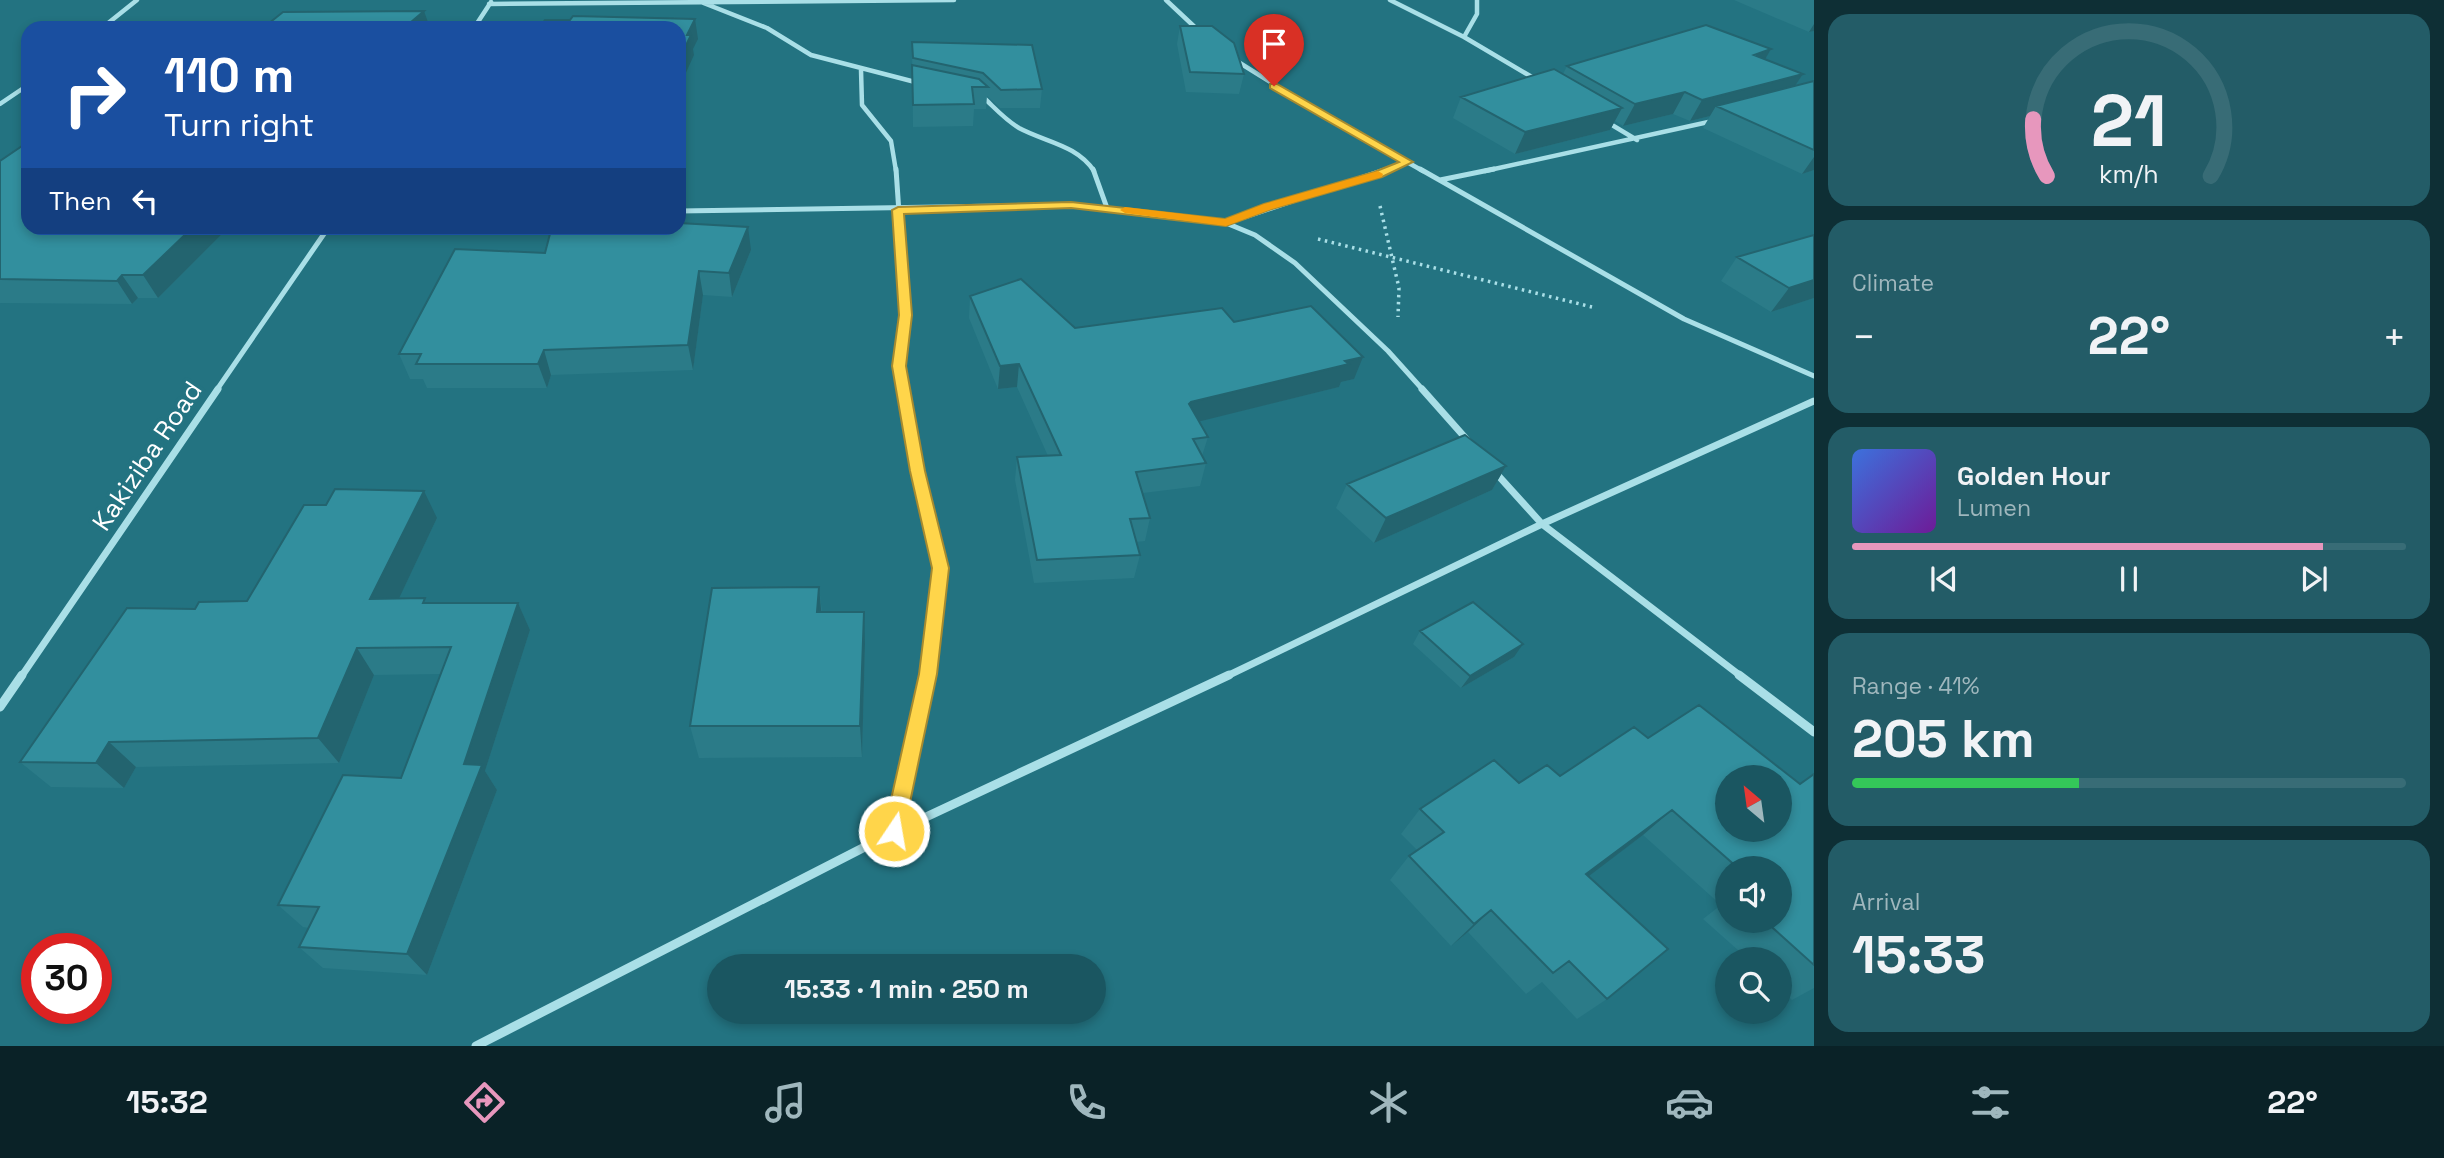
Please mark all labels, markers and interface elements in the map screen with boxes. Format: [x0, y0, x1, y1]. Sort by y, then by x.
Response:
pin [1244, 14, 1304, 86]
icon: arrive [1255, 25, 1293, 63]
text: 110 m [164, 44, 294, 106]
icon: right [49, 49, 140, 140]
text: 21 [2091, 75, 2167, 168]
text: Turn right [164, 105, 314, 145]
text: km/h [2099, 158, 2159, 190]
icon: left [126, 182, 164, 220]
text: Then [49, 184, 112, 218]
text: Climate [1852, 268, 1934, 298]
text: 22° [2088, 303, 2170, 369]
text: − [1852, 313, 1876, 361]
text: + [2382, 313, 2406, 361]
street label: Kakiziba Road [84, 375, 210, 537]
text: Golden Hour [1957, 459, 2111, 493]
text: Lumen [1957, 493, 2031, 523]
icon: previous [1925, 560, 1963, 598]
icon: pause [2110, 560, 2148, 598]
icon: next [2295, 560, 2333, 598]
text: Range · 41% [1852, 671, 1980, 701]
text: 205 km [1852, 706, 2035, 772]
north arrow [1715, 765, 1792, 842]
map controls [1715, 765, 1792, 1024]
position arrow [857, 794, 931, 868]
button: sound [1715, 856, 1792, 933]
text: Arrival [1852, 887, 1920, 917]
text: 15:33 [1852, 922, 1985, 988]
speed limit sign: 30 [21, 933, 112, 1024]
button: search [1715, 947, 1792, 1024]
text: 15:33 · 1 min · 250 m [784, 972, 1029, 1006]
icon: directions [460, 1078, 509, 1127]
icon: music [761, 1078, 810, 1127]
icon: phone [1062, 1078, 1111, 1127]
icon: climate [1364, 1078, 1413, 1127]
icon: car [1665, 1078, 1714, 1127]
icon: filters [1966, 1078, 2015, 1127]
text: 15:32 [126, 1082, 208, 1122]
text: 22° [2267, 1082, 2318, 1122]

